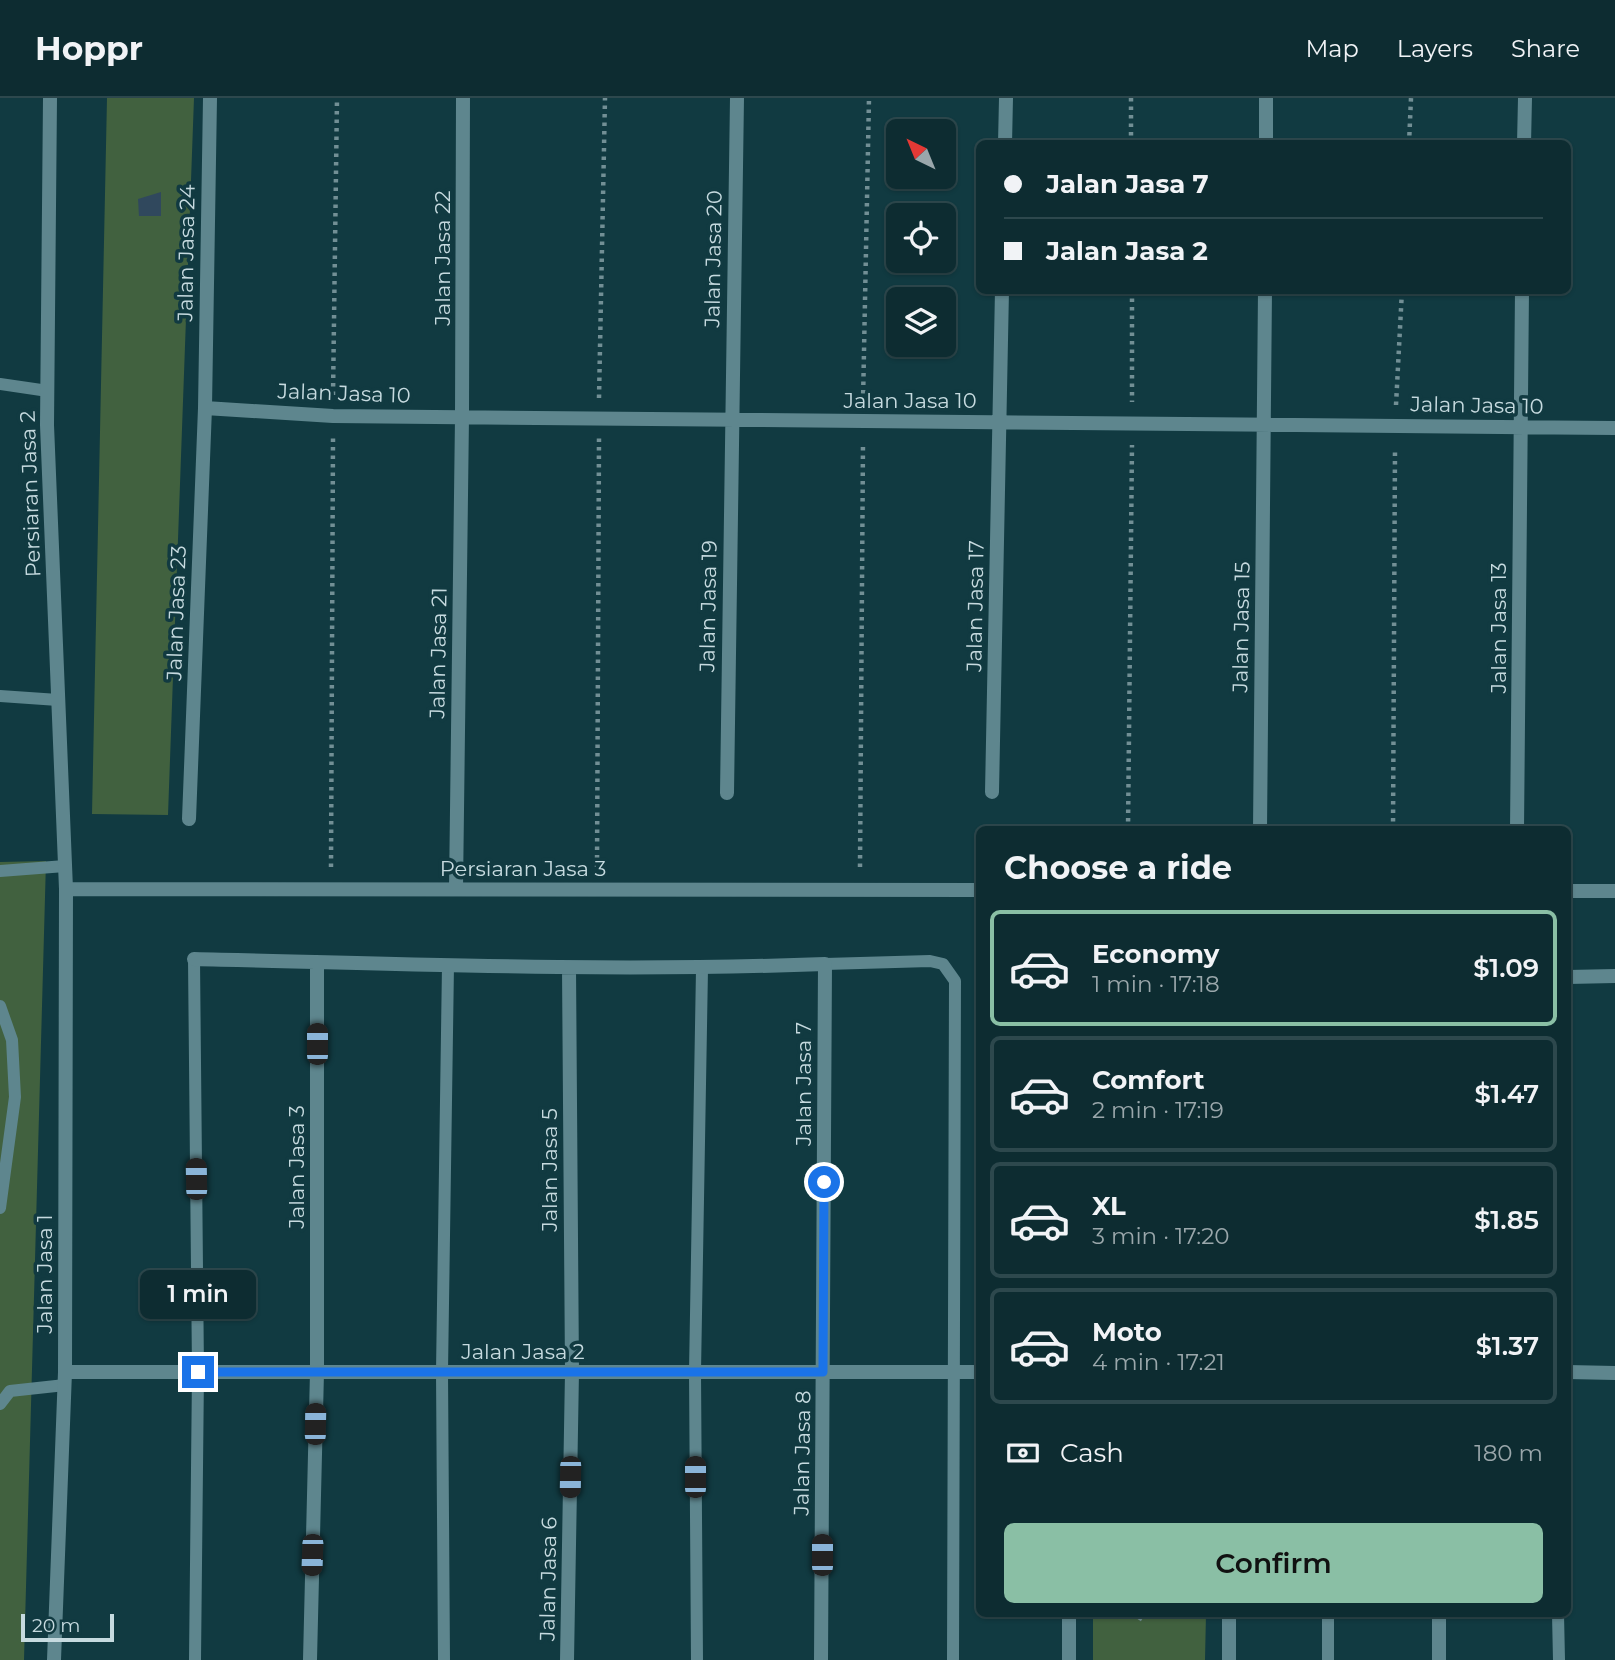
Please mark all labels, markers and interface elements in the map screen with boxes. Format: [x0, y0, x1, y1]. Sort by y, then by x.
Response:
text: Hoppr [35, 28, 143, 68]
text: Map [1305, 34, 1359, 63]
text: Layers [1397, 34, 1473, 63]
text: Share [1511, 34, 1580, 63]
north arrow [886, 119, 956, 189]
map controls [886, 119, 956, 357]
text: Jalan Jasa 7 [1046, 168, 1209, 200]
street label: Jalan Jasa 24 [172, 184, 200, 323]
street label: Jalan Jasa 22 [430, 190, 455, 327]
street label: Jalan Jasa 20 [699, 190, 727, 329]
button: locate [886, 203, 956, 273]
text: Jalan Jasa 2 [1046, 235, 1208, 267]
button: layers [886, 287, 956, 357]
street label: Jalan Jasa 10 [276, 378, 411, 408]
street label: Jalan Jasa 10 [842, 388, 977, 413]
street label: Jalan Jasa 10 [1409, 391, 1544, 419]
street label: Persiaran Jasa 2 [15, 410, 45, 578]
street label: Jalan Jasa 19 [694, 540, 722, 673]
street label: Jalan Jasa 17 [961, 540, 989, 673]
street label: Jalan Jasa 23 [161, 545, 191, 682]
street label: Jalan Jasa 15 [1227, 561, 1255, 694]
street label: Jalan Jasa 13 [1486, 562, 1511, 695]
street label: Jalan Jasa 21 [424, 587, 452, 720]
text: Choose a ride [1004, 848, 1232, 887]
street label: Persiaran Jasa 3 [440, 856, 606, 881]
icon: car [1008, 937, 1071, 1000]
text: Economy [1092, 938, 1219, 970]
text: $1.09 [1473, 952, 1539, 984]
text: 1 min · 17:18 [1092, 970, 1220, 998]
street label: Jalan Jasa 7 [791, 1022, 816, 1147]
car [307, 1023, 328, 1065]
icon: car [1008, 1063, 1071, 1126]
text: Comfort [1092, 1064, 1204, 1096]
text: $1.47 [1474, 1078, 1539, 1110]
text: 2 min · 17:19 [1092, 1096, 1224, 1124]
street label: Jalan Jasa 3 [284, 1105, 309, 1230]
street label: Jalan Jasa 5 [537, 1108, 562, 1233]
car [186, 1158, 207, 1200]
route start [808, 1166, 840, 1198]
icon: car [1008, 1189, 1071, 1252]
text: XL [1092, 1190, 1126, 1222]
text: $1.85 [1474, 1204, 1539, 1236]
street label: Jalan Jasa 1 [32, 1214, 57, 1335]
text: 3 min · 17:20 [1092, 1222, 1230, 1250]
callout: 1 min [140, 1270, 256, 1320]
text: 1 min [167, 1280, 229, 1308]
icon: car [1008, 1315, 1071, 1378]
text: Moto [1092, 1316, 1162, 1348]
text: $1.37 [1476, 1330, 1539, 1362]
street label: Jalan Jasa 2 [460, 1339, 585, 1364]
text: 4 min · 17:21 [1092, 1348, 1225, 1376]
route end [182, 1356, 214, 1388]
street label: Jalan Jasa 8 [788, 1390, 816, 1517]
car [305, 1403, 326, 1445]
icon: cash [1004, 1434, 1042, 1472]
text: Cash [1060, 1437, 1124, 1469]
text: 180 m [1474, 1439, 1543, 1467]
car [560, 1456, 581, 1498]
car [685, 1456, 706, 1498]
street label: Jalan Jasa 6 [534, 1516, 562, 1642]
button: Confirm [1004, 1523, 1543, 1603]
car [301, 1534, 324, 1576]
car [812, 1534, 833, 1576]
scale bar [21, 1611, 114, 1643]
text: 20 m [32, 1614, 80, 1637]

